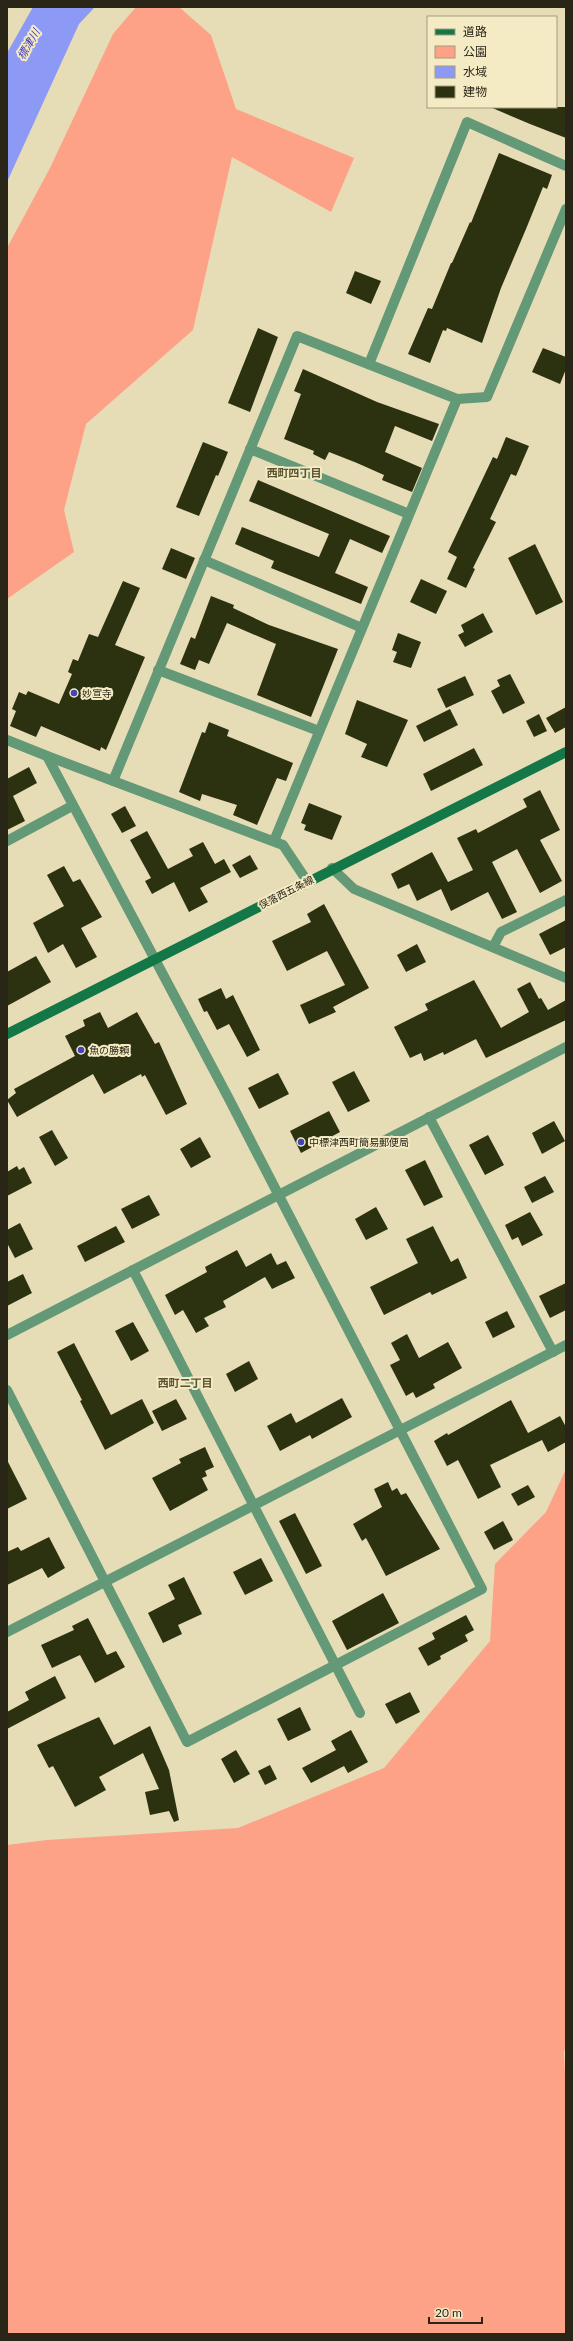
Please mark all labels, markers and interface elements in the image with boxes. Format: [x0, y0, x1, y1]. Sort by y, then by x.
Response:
legend [427, 16, 557, 108]
text: 道路 [463, 24, 487, 39]
water label: 標津川 [14, 26, 42, 62]
text: 公園 [463, 44, 487, 59]
text: 水域 [463, 64, 487, 79]
text: 建物 [463, 84, 487, 99]
district label: 西町四丁目 [267, 466, 322, 479]
place label: 妙宣寺 [82, 687, 112, 699]
marker: 妙宣寺 [69, 688, 79, 698]
street label: 俣落西五条線 [257, 873, 315, 911]
place label: 魚の勝頼 [89, 1044, 130, 1056]
marker: 魚の勝頼 [76, 1045, 86, 1055]
place label: 中標津西町簡易郵便局 [309, 1136, 409, 1148]
marker: 中標津西町簡易郵便局 [296, 1137, 306, 1147]
district label: 西町二丁目 [158, 1376, 213, 1389]
scale bar [429, 2299, 482, 2325]
text: 20 m [435, 2305, 462, 2320]

